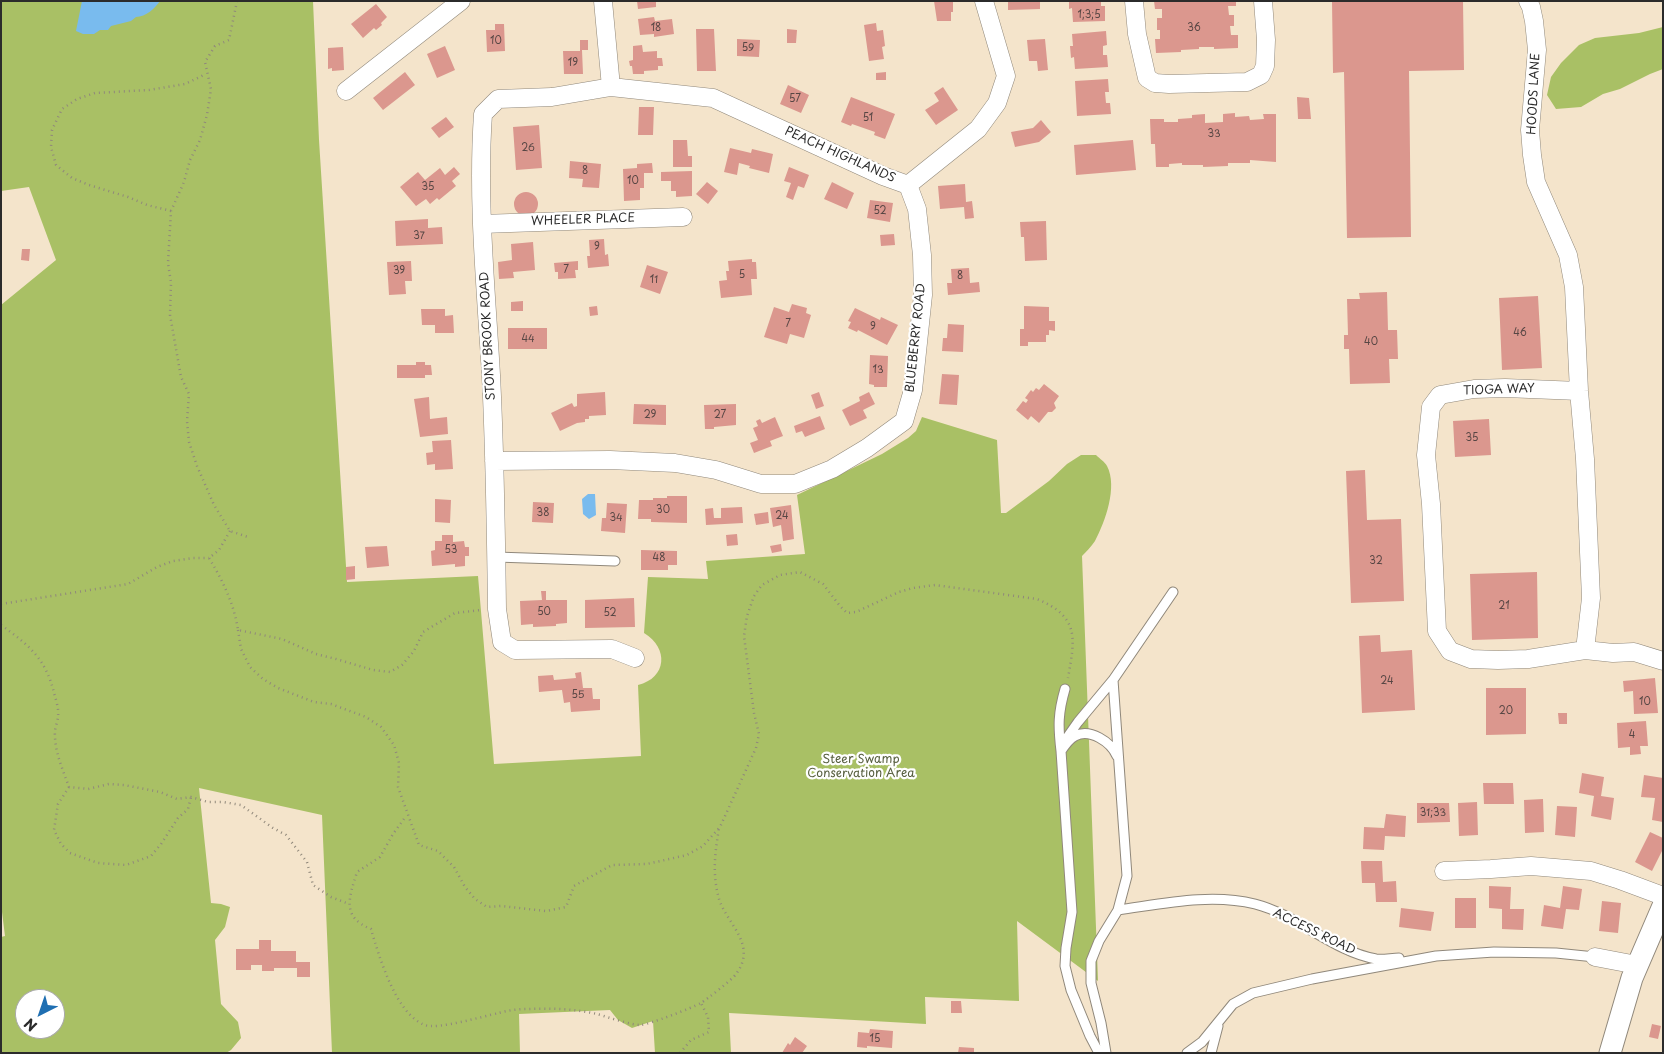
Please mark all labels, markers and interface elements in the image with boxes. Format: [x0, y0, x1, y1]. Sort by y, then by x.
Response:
house number: 1;3;5 [1077, 9, 1101, 21]
house number: 18 [651, 22, 661, 34]
house number: 36 [1187, 22, 1201, 34]
house number: 10 [490, 35, 502, 47]
house number: 59 [742, 42, 754, 54]
street label: HOODS LANE [1525, 53, 1543, 135]
house number: 19 [568, 57, 578, 69]
house number: 57 [789, 93, 801, 105]
house number: 51 [863, 112, 873, 124]
street label: PEACH HIGHLANDS [782, 124, 898, 186]
house number: 33 [1207, 128, 1221, 140]
house number: 26 [521, 142, 535, 154]
house number: 8 [582, 165, 588, 177]
house number: 10 [627, 175, 639, 187]
house number: 35 [422, 181, 434, 193]
house number: 52 [873, 205, 887, 217]
street label: WHEELER PLACE [531, 211, 635, 229]
house number: 37 [413, 230, 425, 242]
house number: 9 [594, 241, 600, 253]
house number: 7 [563, 264, 569, 276]
house number: 39 [393, 265, 405, 277]
house number: 5 [739, 269, 745, 281]
house number: 8 [957, 270, 963, 282]
street label: STONY BROOK ROAD [477, 271, 499, 401]
house number: 11 [650, 274, 658, 286]
street label: BLUEBERRY ROAD [903, 283, 929, 393]
house number: 7 [785, 318, 791, 330]
house number: 9 [870, 321, 876, 333]
house number: 46 [1513, 327, 1527, 339]
house number: 44 [521, 333, 535, 345]
house number: 40 [1364, 336, 1378, 348]
house number: 13 [872, 364, 884, 376]
street label: TIOGA WAY [1463, 382, 1535, 398]
house number: 29 [644, 409, 656, 421]
house number: 27 [714, 409, 726, 421]
house number: 35 [1466, 432, 1478, 444]
house number: 30 [656, 504, 670, 516]
house number: 38 [537, 507, 549, 519]
house number: 24 [775, 510, 789, 522]
house number: 34 [609, 512, 623, 524]
house number: 53 [445, 544, 457, 556]
house number: 48 [653, 552, 665, 564]
house number: 32 [1369, 555, 1383, 567]
house number: 21 [1498, 600, 1510, 612]
house number: 50 [537, 606, 551, 618]
house number: 52 [603, 607, 617, 619]
house number: 24 [1380, 675, 1394, 687]
house number: 55 [572, 689, 584, 701]
house number: 10 [1639, 696, 1651, 708]
house number: 20 [1499, 705, 1513, 717]
house number: 4 [1629, 729, 1635, 741]
park label: Steer Swamp Conservation Area [807, 753, 915, 781]
house number: 31;33 [1420, 807, 1446, 819]
street label: ACCESS ROAD [1270, 906, 1358, 958]
north arrow [15, 989, 65, 1039]
text: N [19, 1013, 42, 1037]
house number: 15 [870, 1033, 880, 1045]

